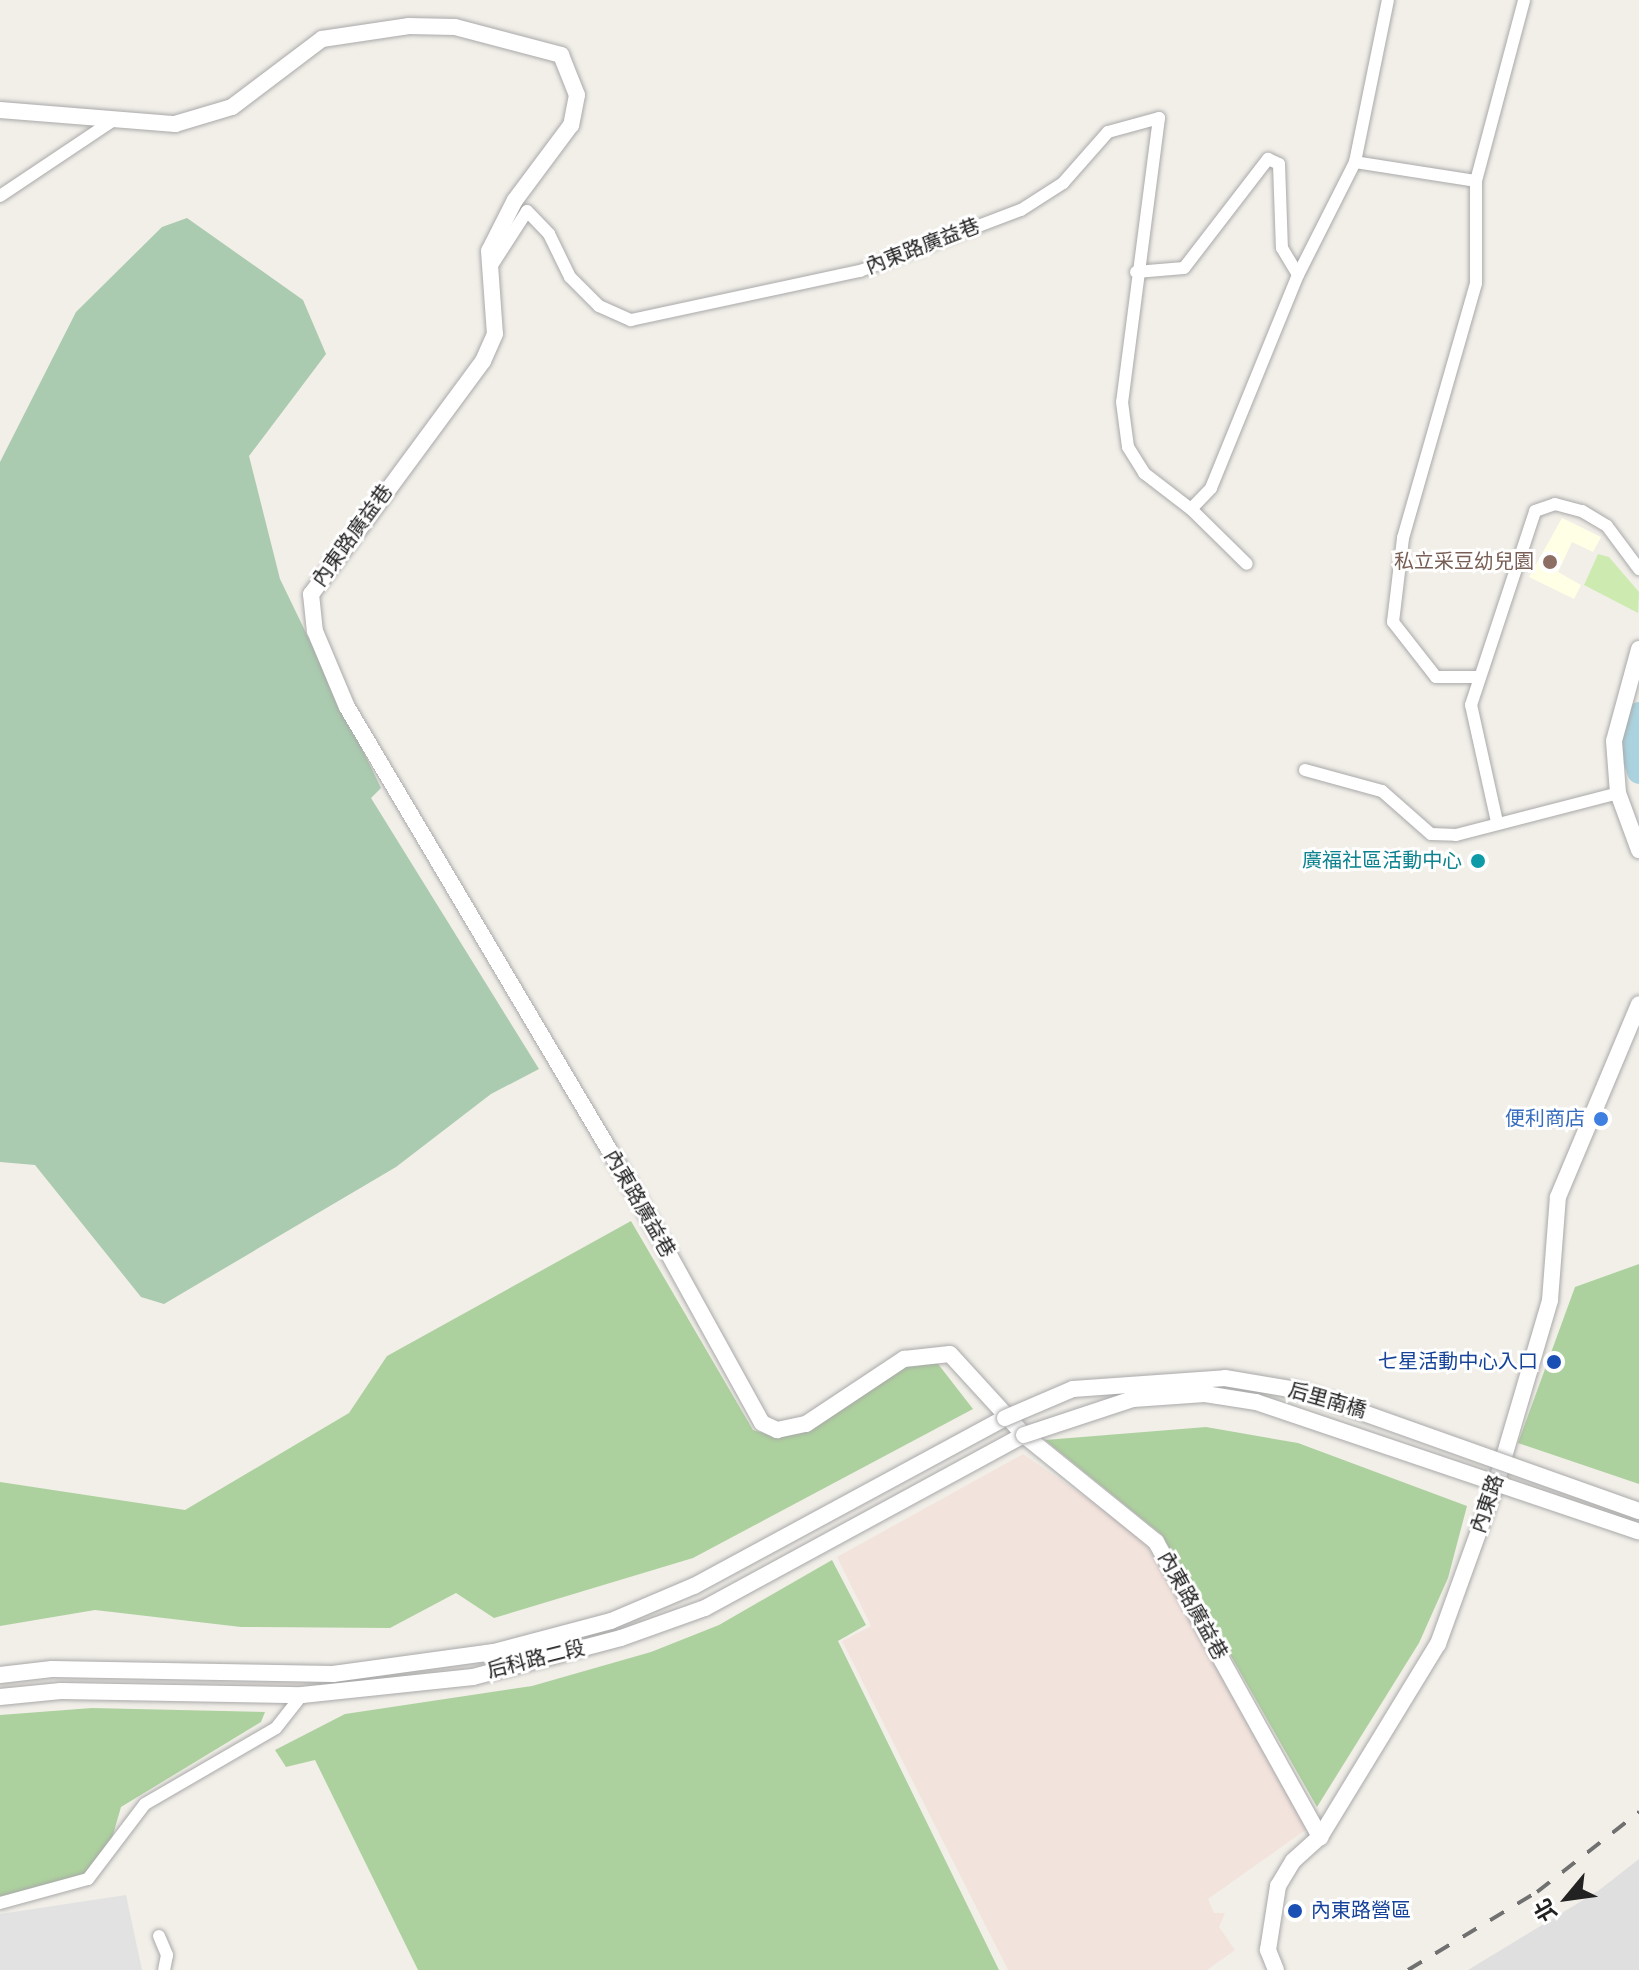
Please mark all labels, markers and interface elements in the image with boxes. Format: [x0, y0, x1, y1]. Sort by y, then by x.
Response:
street label: 內東路廣益巷 [863, 214, 983, 280]
street label: 內東路廣益巷 [308, 480, 398, 592]
place label: 私立采豆幼兒園 [1394, 550, 1534, 574]
marker: 私立采豆幼兒園 [1541, 553, 1559, 571]
place label: 廣福社區活動中心 [1302, 849, 1462, 873]
marker: 廣福社區活動中心 [1469, 852, 1487, 870]
place label: 便利商店 [1505, 1107, 1585, 1131]
marker: 便利商店 [1592, 1110, 1610, 1128]
street label: 內東路廣益巷 [599, 1146, 679, 1262]
place label: 七星活動中心入口 [1378, 1350, 1538, 1374]
marker: 七星活動中心入口 [1545, 1353, 1563, 1371]
street label: 后里南橋 [1285, 1378, 1369, 1424]
street label: 內東路 [1467, 1472, 1509, 1536]
street label: 內東路廣益巷 [1152, 1548, 1232, 1664]
street label: 后科路二段 [485, 1636, 587, 1684]
north arrow [1527, 1858, 1607, 1938]
text: 北 [1527, 1892, 1565, 1927]
place label: 內東路營區 [1311, 1899, 1411, 1923]
marker: 內東路營區 [1286, 1902, 1304, 1920]

